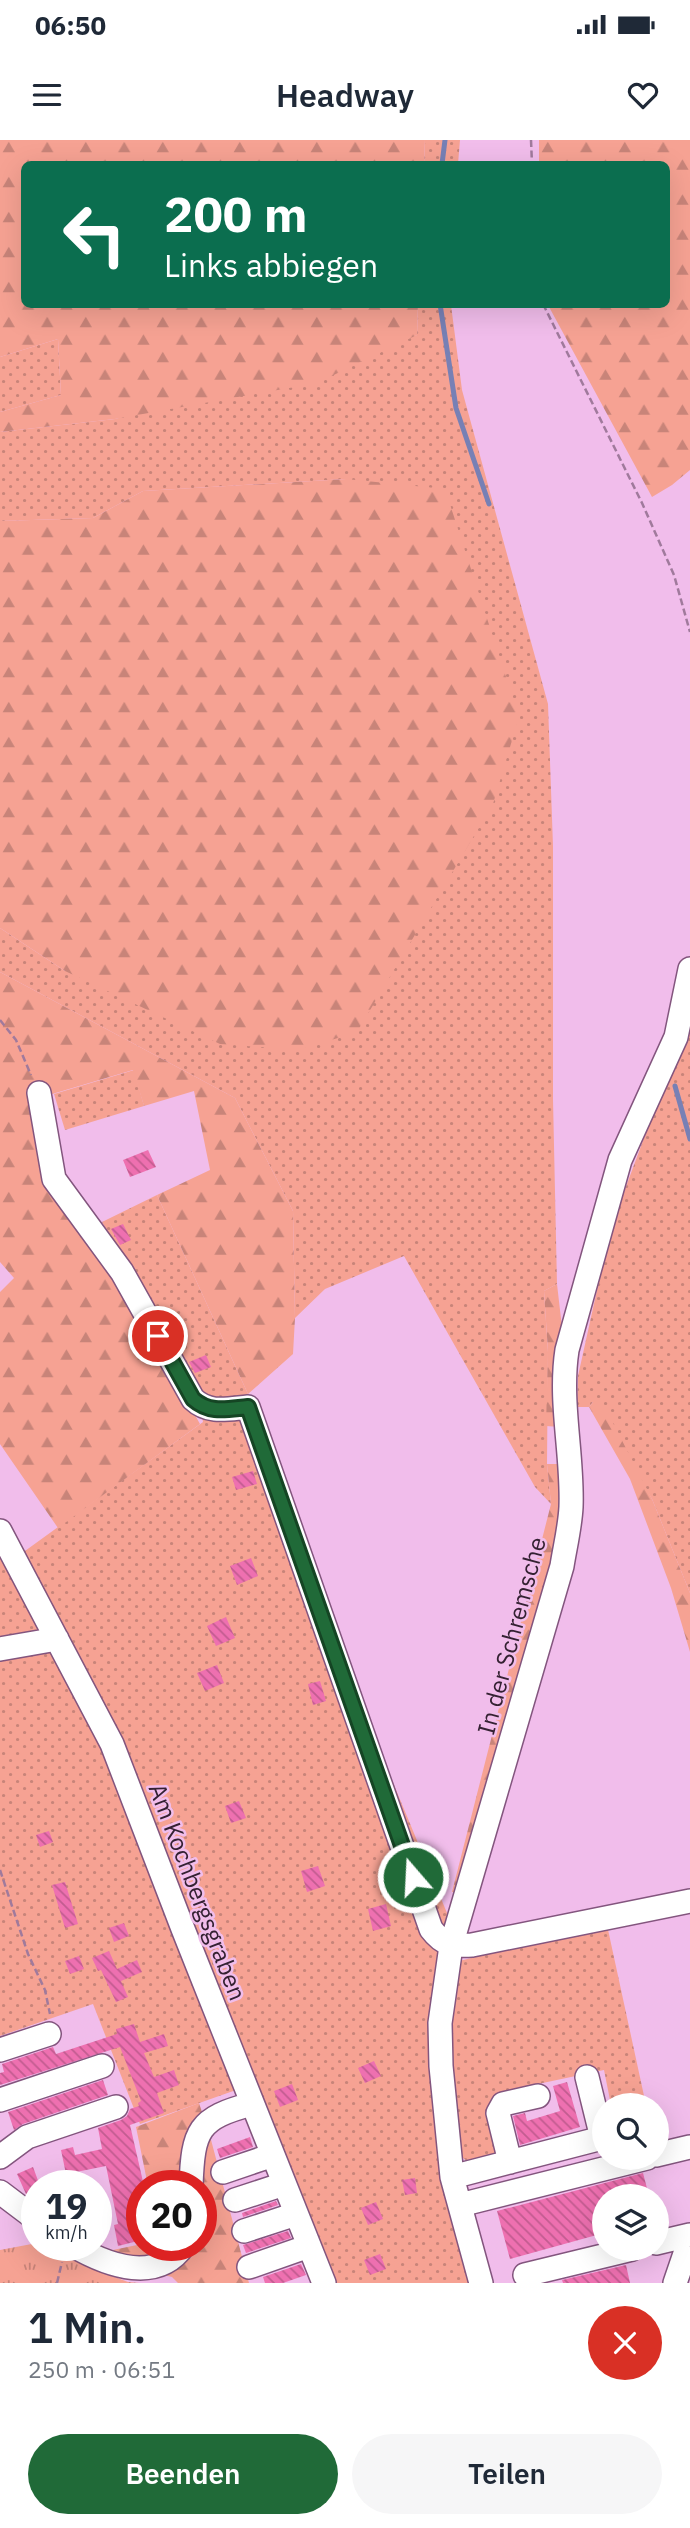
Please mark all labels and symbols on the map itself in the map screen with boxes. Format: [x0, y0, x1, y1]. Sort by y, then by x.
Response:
pin [128, 1306, 188, 1366]
street label: In der Schremsche [469, 1533, 553, 1738]
street label: Am Kochbergsgraben [142, 1778, 254, 2005]
position arrow [376, 1840, 450, 1914]
speed limit sign: 20 [126, 2170, 217, 2261]

